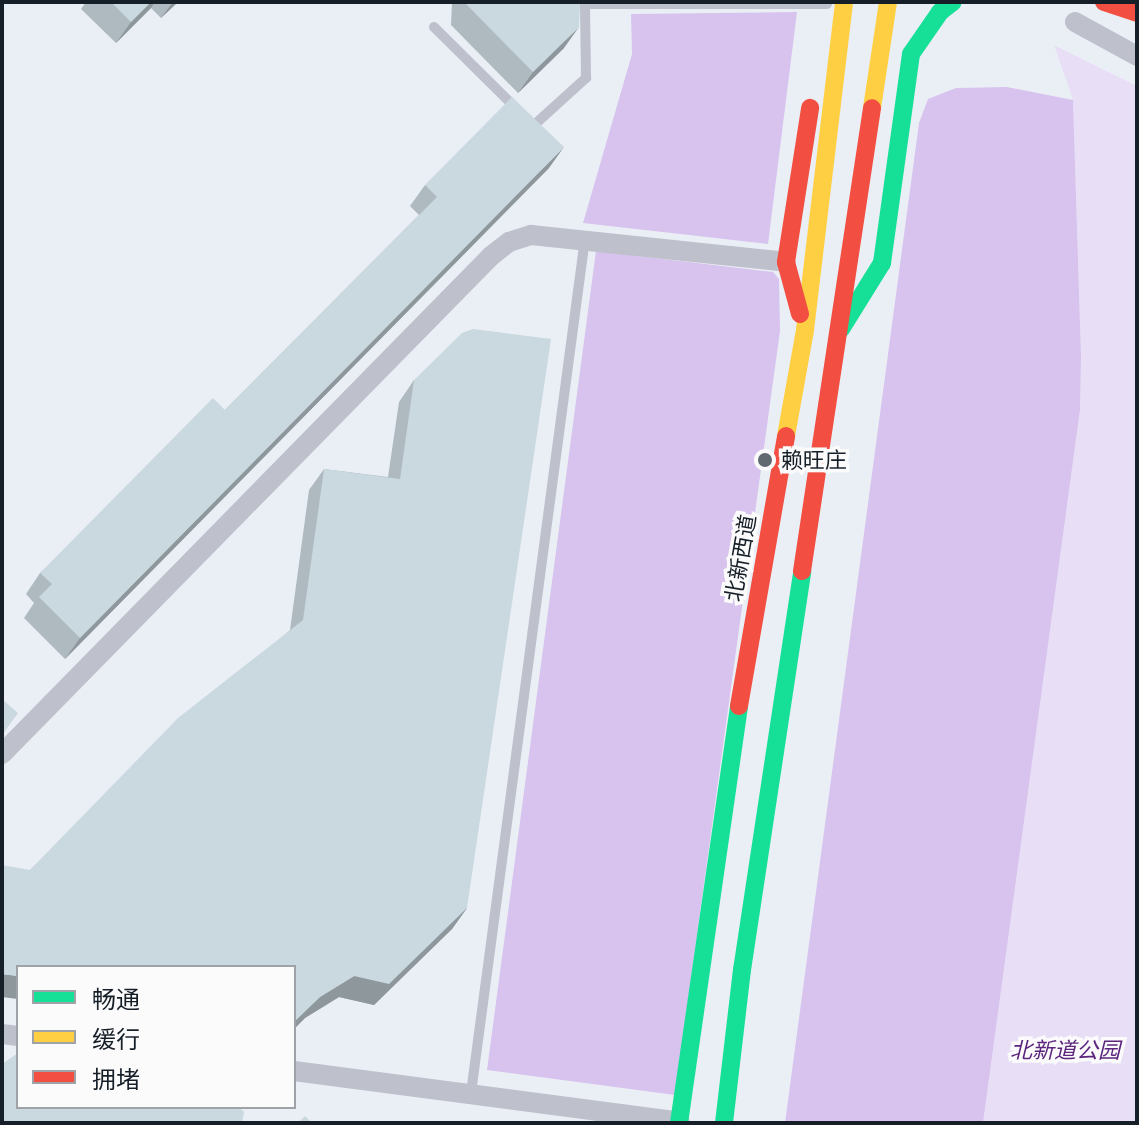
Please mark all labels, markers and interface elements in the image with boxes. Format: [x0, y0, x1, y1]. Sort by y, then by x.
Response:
place label: 赖旺庄 [781, 447, 847, 473]
marker: 赖旺庄 [756, 451, 774, 469]
street label: 北新西道 [719, 512, 761, 604]
legend [16, 965, 296, 1109]
text: 畅通 [92, 983, 140, 1015]
text: 缓行 [92, 1023, 140, 1055]
park label: 北新道公园 [1010, 1037, 1120, 1063]
text: 拥堵 [92, 1063, 140, 1095]

